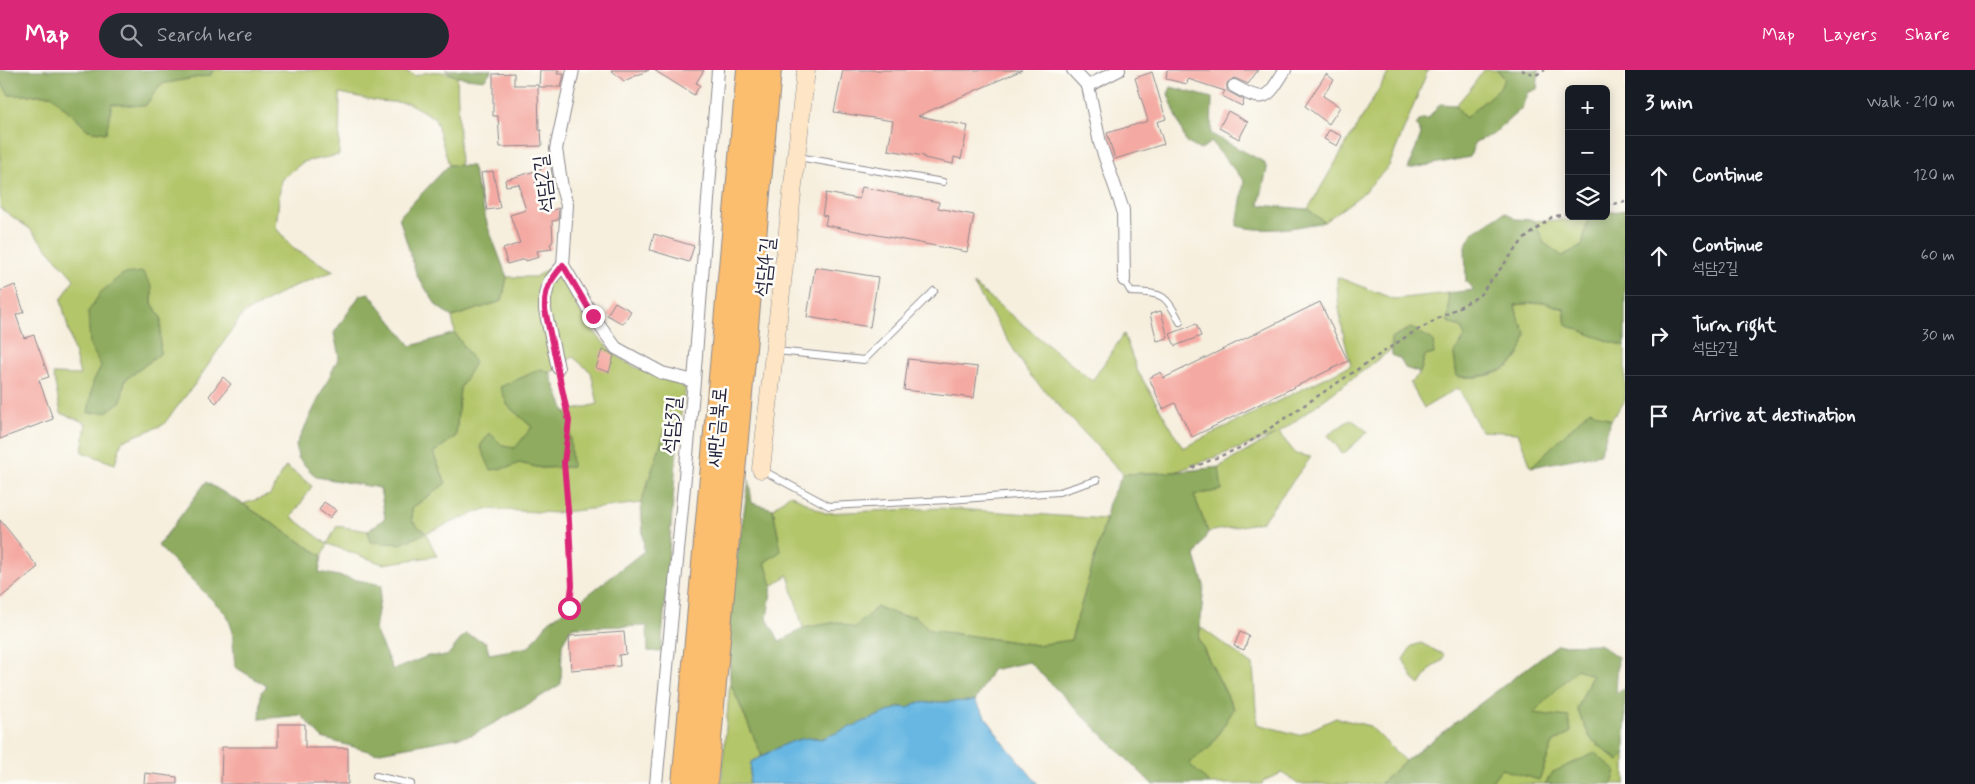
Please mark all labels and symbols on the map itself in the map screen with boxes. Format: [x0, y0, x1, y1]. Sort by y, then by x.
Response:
street label: 석담2길 [528, 153, 561, 214]
street label: 석담4길 [749, 236, 782, 298]
route end [582, 305, 605, 328]
street label: 새만금북로 [701, 386, 734, 468]
street label: 석담3길 [657, 395, 688, 455]
route start [558, 597, 581, 620]

